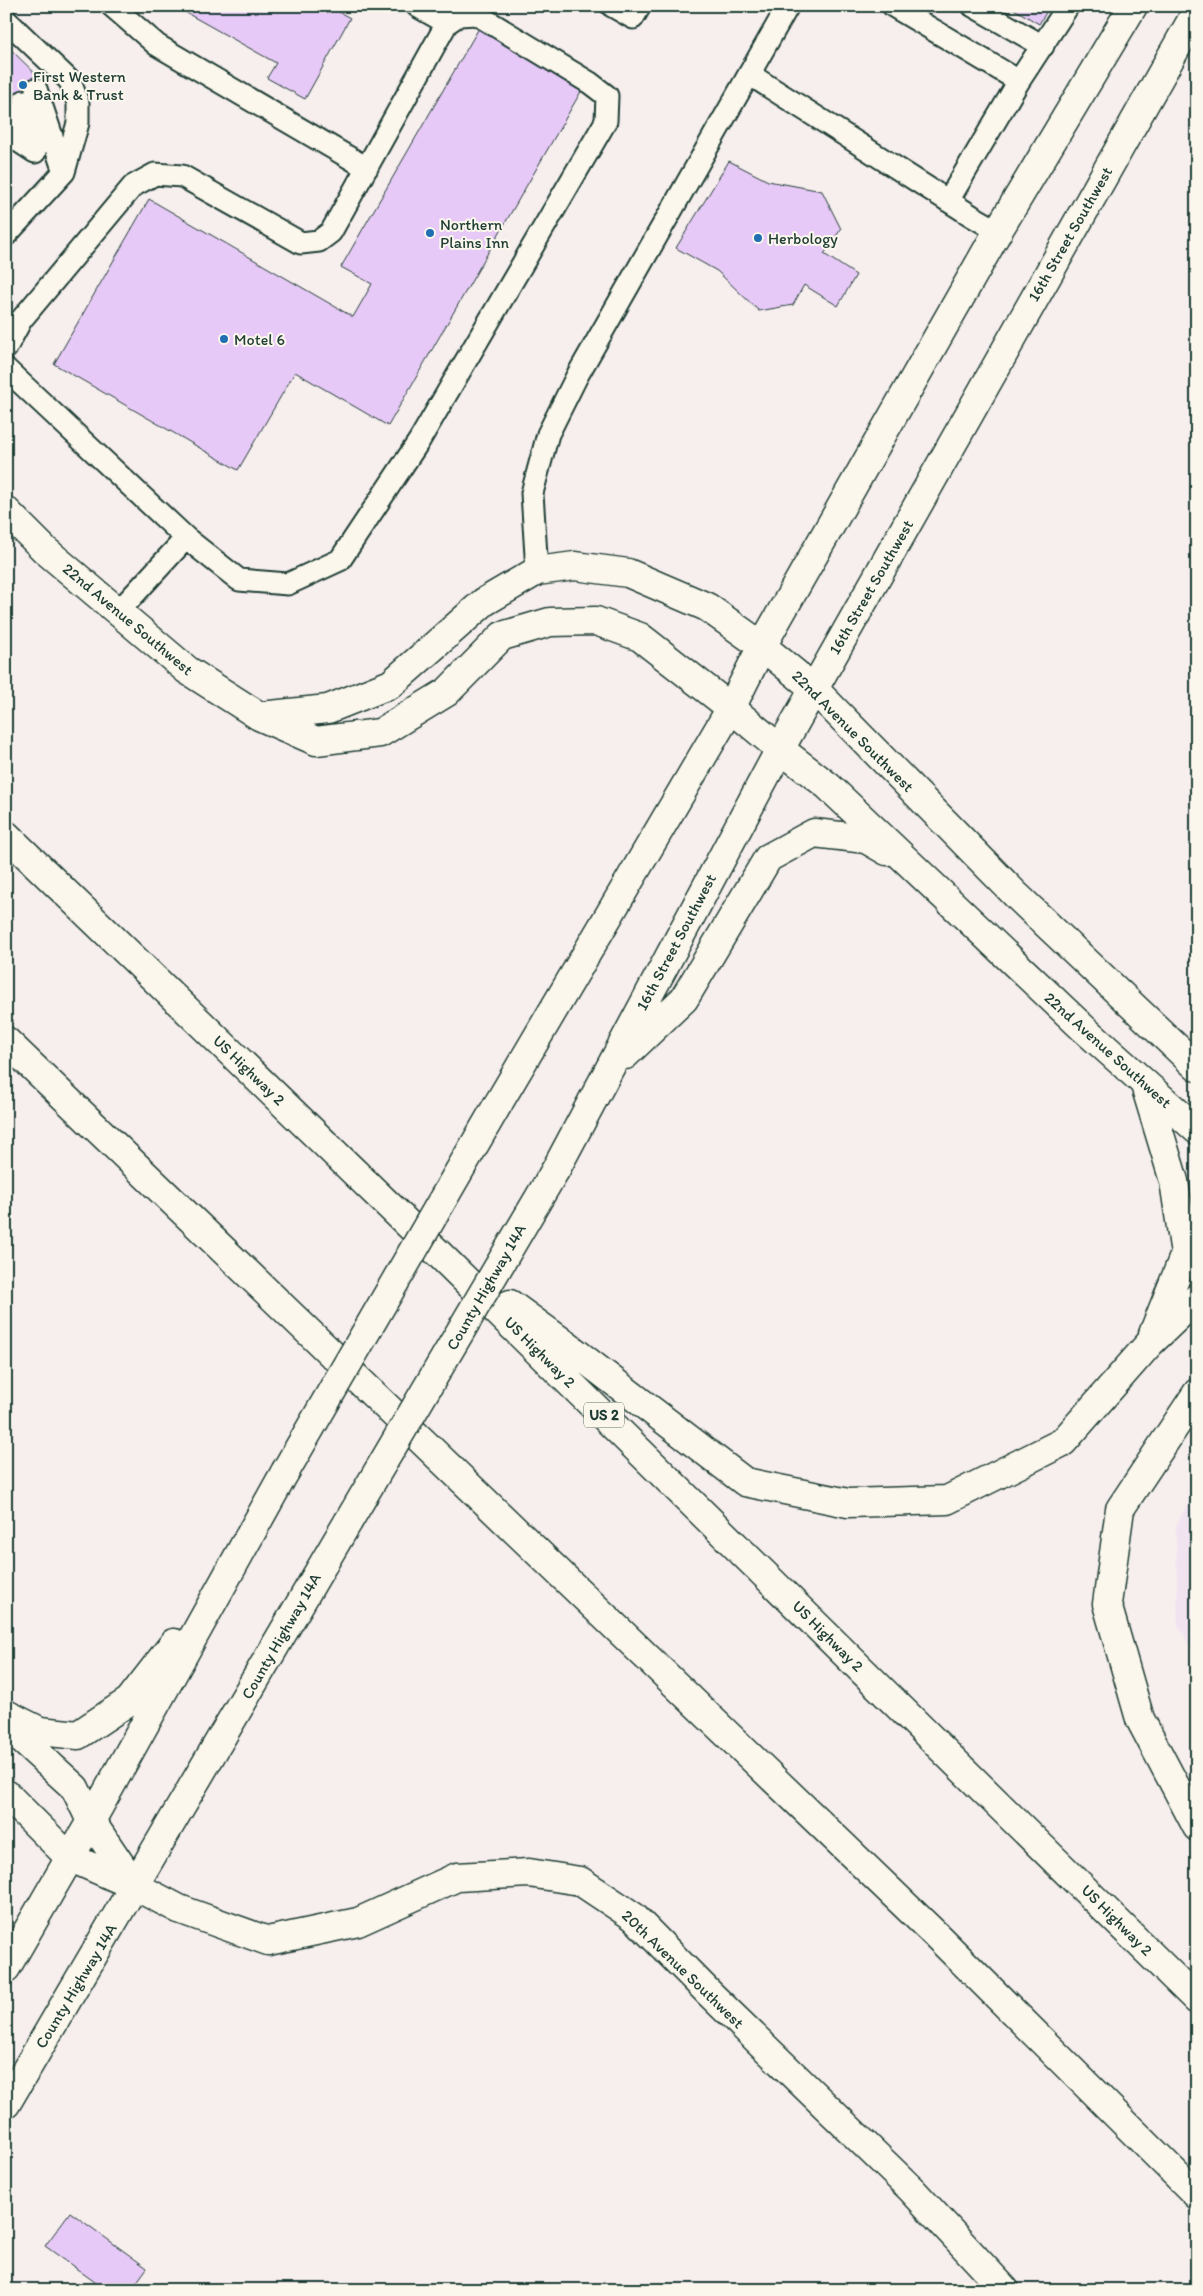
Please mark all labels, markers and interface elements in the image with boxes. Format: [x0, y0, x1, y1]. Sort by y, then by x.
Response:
place label: First Western Bank & Trust [33, 67, 126, 104]
marker: First Western Bank & Trust [17, 79, 29, 91]
street label: 16th Street Southwest [1024, 163, 1116, 305]
place label: Northern Plains Inn [440, 215, 509, 252]
marker: Northern Plains Inn [424, 227, 436, 239]
place label: Herbology [768, 229, 838, 248]
marker: Herbology [752, 232, 764, 244]
place label: Motel 6 [234, 330, 285, 349]
marker: Motel 6 [218, 333, 230, 345]
street label: 16th Street Southwest [825, 516, 917, 658]
street label: 22nd Avenue Southwest [59, 559, 197, 679]
street label: 22nd Avenue Southwest [788, 666, 918, 796]
street label: 16th Street Southwest [632, 870, 720, 1014]
street label: 22nd Avenue Southwest [1041, 988, 1175, 1112]
street label: US Highway 2 [209, 1031, 289, 1110]
street label: County Highway 14A [442, 1221, 530, 1353]
street label: US Highway 2 [500, 1312, 580, 1392]
road number: US 2 [584, 1402, 624, 1428]
street label: County Highway 14A [237, 1570, 325, 1702]
street label: US Highway 2 [788, 1596, 868, 1676]
street label: US Highway 2 [1077, 1880, 1157, 1960]
street label: 20th Avenue Southwest [618, 1906, 748, 2032]
street label: County Highway 14A [31, 1920, 121, 2052]

